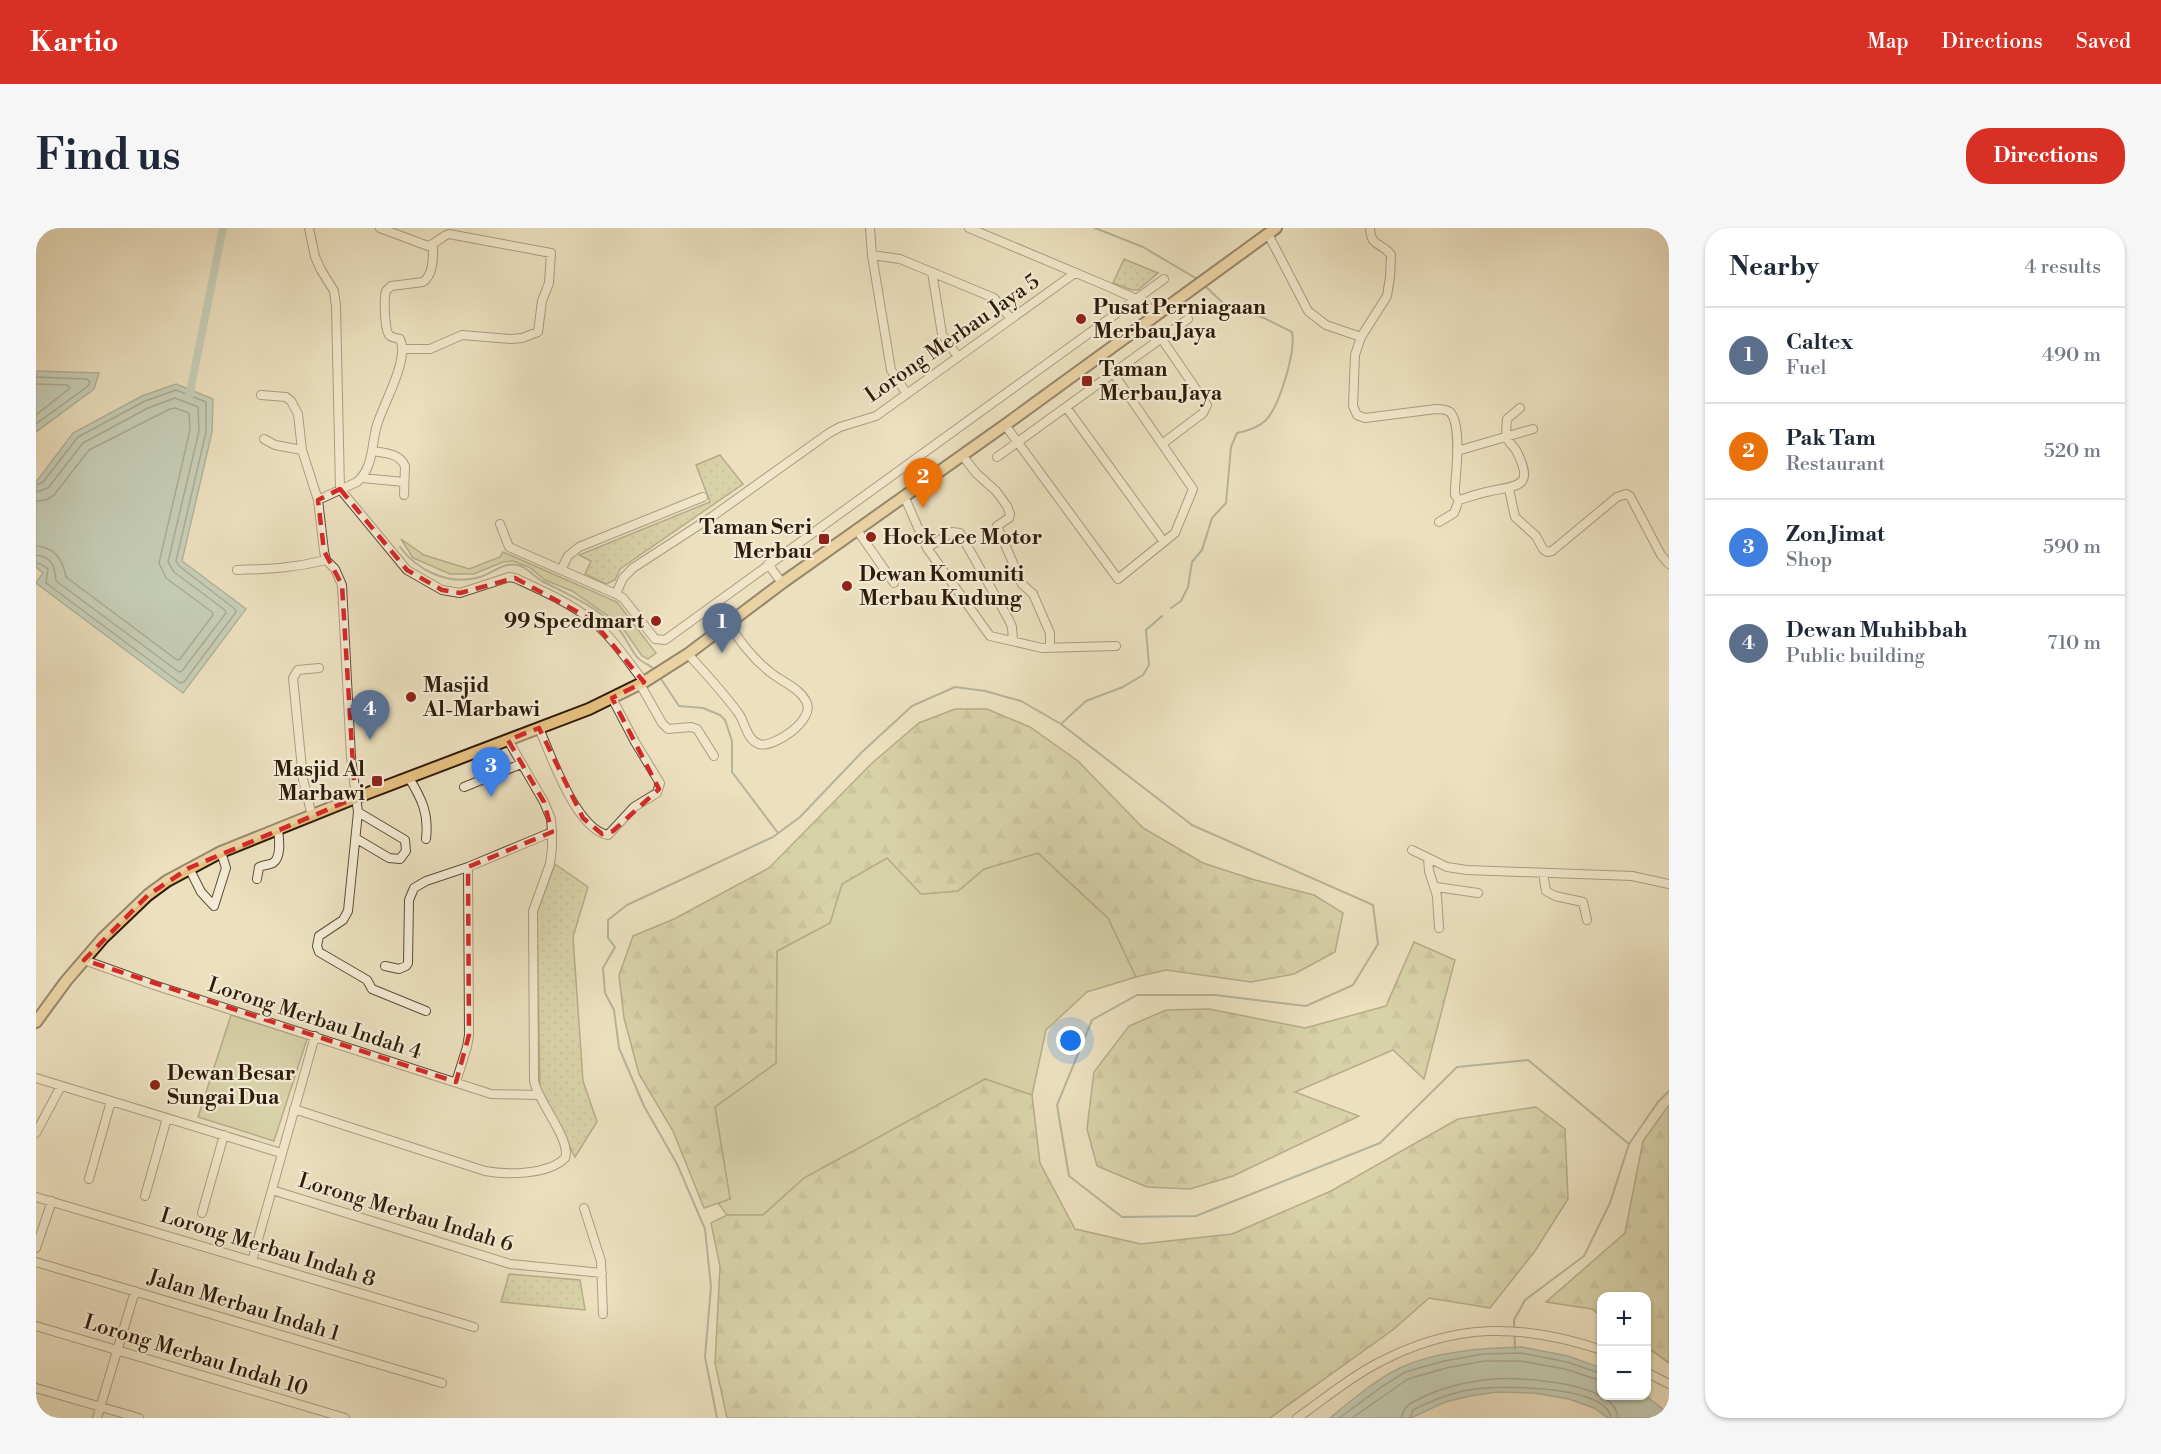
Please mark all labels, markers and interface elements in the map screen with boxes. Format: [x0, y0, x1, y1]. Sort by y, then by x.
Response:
text: Kartio [30, 25, 119, 60]
text: Map [1867, 29, 1909, 55]
text: Directions [1942, 29, 2043, 55]
text: Saved [2076, 29, 2131, 55]
button: Directions [1966, 128, 2125, 184]
text: Find us [36, 130, 180, 183]
text: Nearby [1729, 251, 1819, 283]
text: 4 results [2024, 255, 2101, 280]
street label: Lorong Merbau Jaya 5 [860, 269, 1045, 409]
place label: Pusat Perniagaan Merbau Jaya [1093, 295, 1266, 345]
marker: Pusat Perniagaan Merbau Jaya [1074, 312, 1088, 326]
text: Caltex [1786, 329, 1853, 356]
text: 1 [1744, 343, 1753, 368]
text: 490 m [2042, 343, 2101, 368]
text: Fuel [1786, 356, 1826, 381]
place label: Taman Merbau Jaya [1099, 357, 1223, 407]
marker: Taman Merbau Jaya [1080, 374, 1094, 388]
text: Pak Tam [1786, 425, 1876, 452]
text: 2 [1742, 439, 1755, 464]
text: 520 m [2044, 439, 2101, 464]
text: Restaurant [1786, 452, 1885, 477]
pin: 2 [904, 458, 942, 508]
place label: Taman Seri Merbau [699, 515, 812, 565]
text: Zon Jimat [1786, 521, 1885, 548]
place label: Hock Lee Motor [883, 525, 1042, 551]
marker: Hock Lee Motor [864, 530, 878, 544]
marker: Taman Seri Merbau [817, 532, 831, 546]
text: 3 [1742, 535, 1755, 560]
text: 590 m [2043, 535, 2101, 560]
text: Shop [1786, 548, 1832, 573]
place label: Dewan Komuniti Merbau Kudung [859, 562, 1024, 612]
marker: Dewan Komuniti Merbau Kudung [840, 579, 854, 593]
pin: 1 [702, 604, 742, 653]
place label: 99 Speedmart [504, 609, 645, 635]
marker: 99 Speedmart [649, 614, 663, 628]
text: Dewan Muhibbah [1786, 617, 1967, 644]
text: 4 [1742, 631, 1755, 656]
text: 710 m [2047, 631, 2101, 656]
text: Public building [1786, 644, 1925, 669]
place label: Masjid Al-Marbawi [422, 673, 540, 723]
pin: 4 [350, 690, 390, 740]
marker: Masjid Al-Marbawi [404, 690, 418, 704]
pin: 3 [472, 748, 510, 797]
place label: Masjid Al Marbawi [273, 757, 365, 807]
marker: Masjid Al Marbawi [370, 774, 384, 788]
street label: Lorong Merbau Indah 4 [204, 972, 425, 1066]
your location [1056, 1026, 1085, 1055]
place label: Dewan Besar Sungai Dua [167, 1061, 295, 1111]
marker: Dewan Besar Sungai Dua [148, 1078, 162, 1092]
street label: Lorong Merbau Indah 6 [295, 1168, 517, 1258]
street label: Lorong Merbau Indah 8 [157, 1203, 379, 1293]
street label: Jalan Merbau Indah 1 [144, 1264, 343, 1347]
map controls [1597, 1292, 1651, 1400]
button: + [1597, 1292, 1651, 1346]
street label: Lorong Merbau Indah 10 [80, 1309, 311, 1402]
button: − [1597, 1346, 1651, 1400]

